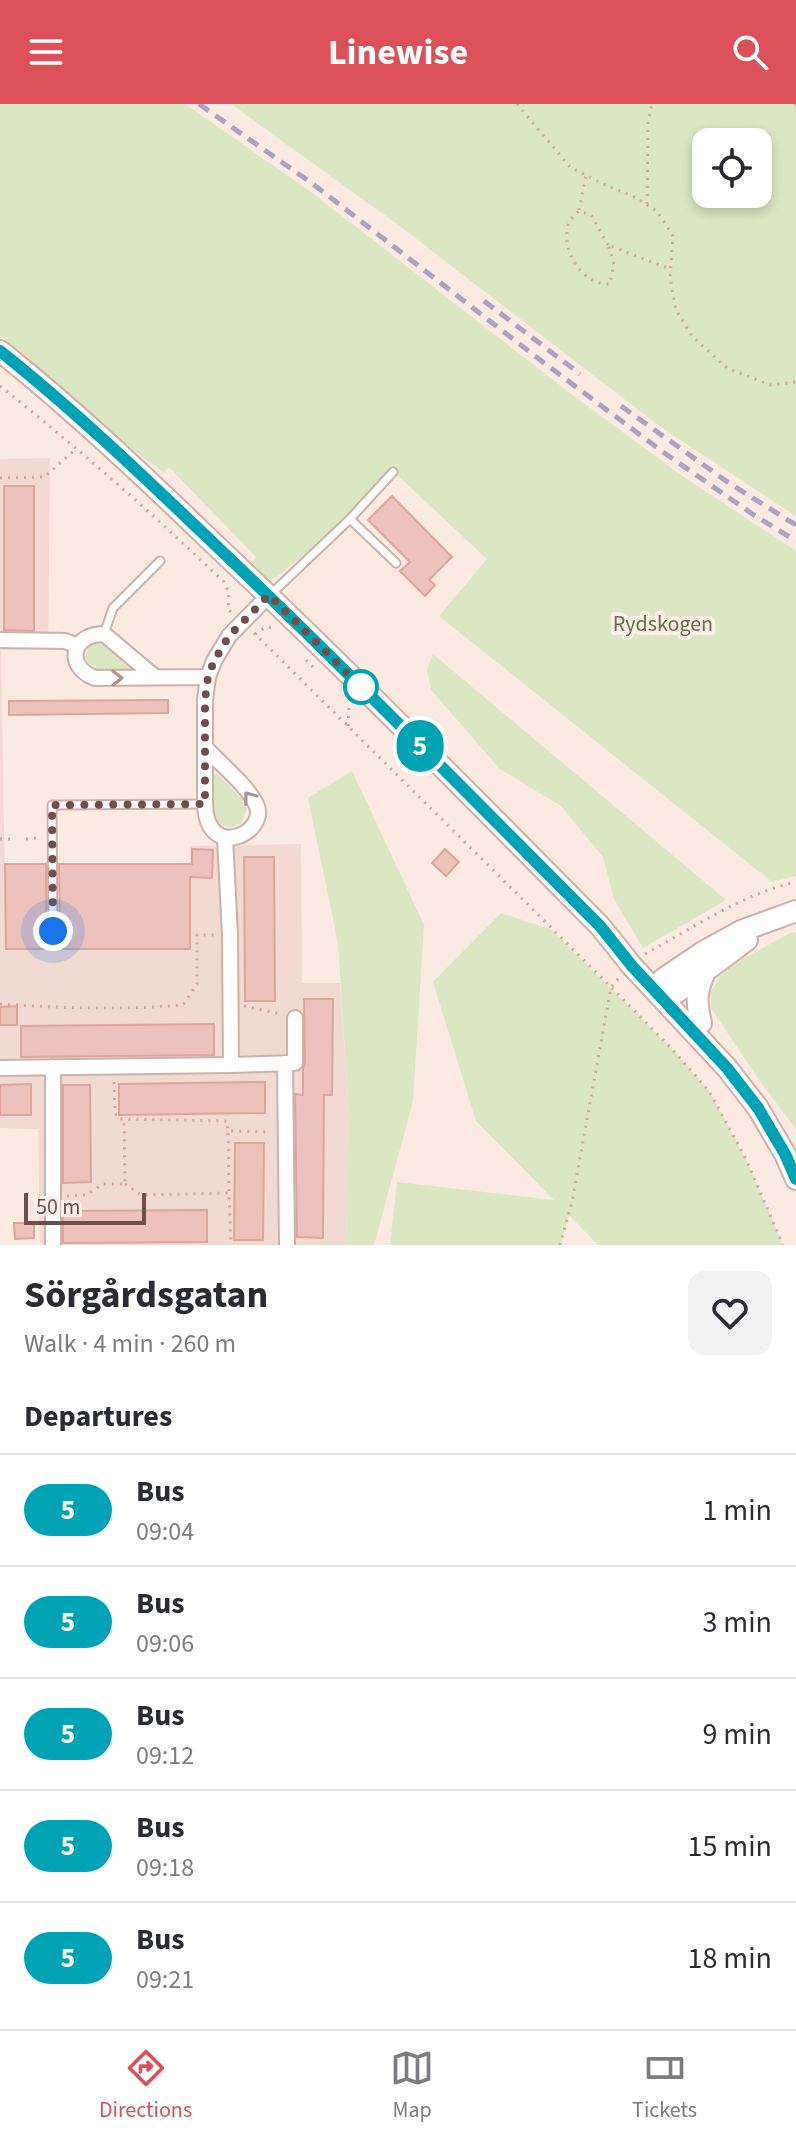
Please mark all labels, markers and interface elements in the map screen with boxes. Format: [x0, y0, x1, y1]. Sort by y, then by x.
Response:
text: Linewise [328, 27, 468, 78]
icon: menu [24, 30, 68, 74]
icon: search [728, 30, 772, 74]
map controls [692, 128, 772, 208]
button: locate [692, 128, 772, 208]
park label: Rydskogen [613, 608, 713, 640]
one-way arrow [111, 669, 124, 686]
unlabelled marker [344, 670, 378, 704]
line badge: 5 [394, 720, 446, 772]
text: 5 [413, 726, 427, 766]
one-way arrow [245, 791, 259, 806]
your location [33, 911, 73, 951]
scale bar [24, 1189, 146, 1225]
text: 50 m [36, 1191, 81, 1223]
text: Sörgårdsgatan [24, 1268, 268, 1322]
button: heart [688, 1271, 772, 1355]
text: Walk · 4 min · 260 m [24, 1325, 236, 1362]
text: Departures [24, 1395, 172, 1438]
text: Bus [136, 1470, 184, 1513]
text: 1 min [702, 1489, 772, 1532]
text: 5 [61, 1490, 75, 1530]
text: 09:04 [136, 1513, 194, 1550]
text: Bus [136, 1582, 184, 1625]
text: 3 min [702, 1601, 772, 1644]
text: 5 [61, 1602, 75, 1642]
text: 09:06 [136, 1625, 194, 1662]
text: Bus [136, 1694, 184, 1737]
text: 9 min [702, 1713, 772, 1756]
text: 5 [61, 1714, 75, 1754]
text: 09:12 [136, 1737, 194, 1774]
text: Bus [136, 1806, 184, 1849]
text: 15 min [688, 1825, 772, 1868]
text: 5 [61, 1826, 75, 1866]
text: 09:18 [136, 1849, 194, 1886]
text: Bus [136, 1918, 184, 1961]
text: 18 min [688, 1937, 772, 1980]
text: 5 [61, 1938, 75, 1978]
text: 09:21 [136, 1961, 194, 1998]
tab: Directions [99, 2046, 192, 2126]
tab: Map [390, 2046, 434, 2126]
tab: Tickets [632, 2046, 697, 2126]

